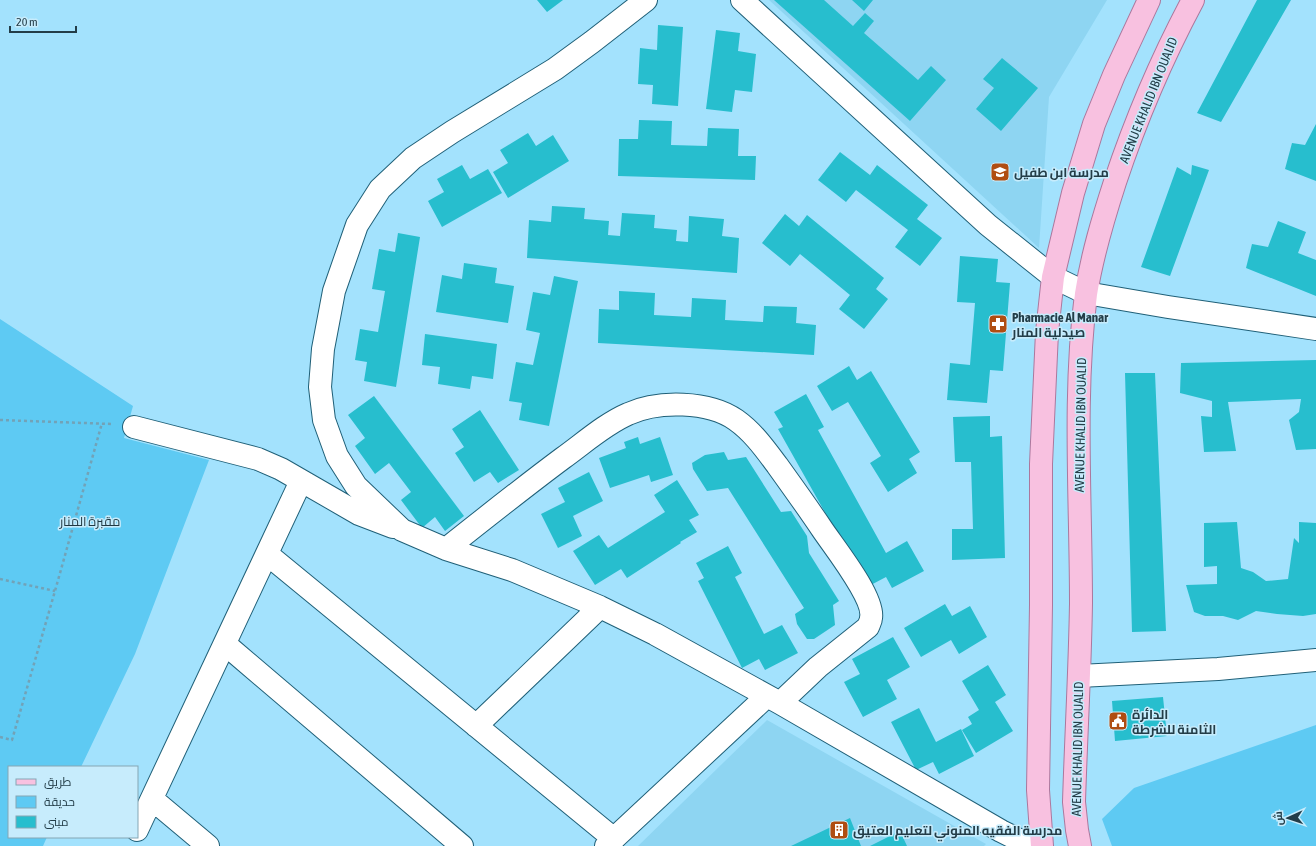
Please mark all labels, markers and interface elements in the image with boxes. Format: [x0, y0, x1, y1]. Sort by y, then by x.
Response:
scale bar [10, 8, 76, 34]
text: 20 m [16, 15, 38, 29]
street label: AVENUE KHALID IBN OUALID [1116, 35, 1181, 165]
school or university icon: مدرسة ابن طفيل [989, 161, 1011, 183]
place label: مدرسة ابن طفيل [1014, 165, 1109, 180]
place label: Pharmacie Al Manar صيدلية المنار [1011, 310, 1109, 340]
pharmacy icon: Pharmacie Al Manar صيدلية المنار [987, 313, 1009, 335]
street label: AVENUE KHALID IBN OUALID [1072, 358, 1089, 492]
park label: مقبرة المنار [59, 514, 120, 529]
street label: AVENUE KHALID IBN OUALID [1069, 682, 1086, 816]
place label: الدائرة الثامنة للشرطة [1132, 707, 1216, 737]
public building icon: الدائرة الثامنة للشرطة [1107, 710, 1129, 732]
legend [8, 766, 138, 838]
text: طريق [44, 775, 72, 789]
text: حديقة [44, 795, 75, 809]
north arrow [1268, 798, 1308, 838]
text: ش [1272, 811, 1285, 826]
text: مبنى [44, 815, 69, 829]
building icon: مدرسة الفقيه المنوني لتعليم العتيق [828, 819, 850, 841]
place label: مدرسة الفقيه المنوني لتعليم العتيق [853, 823, 1062, 842]

